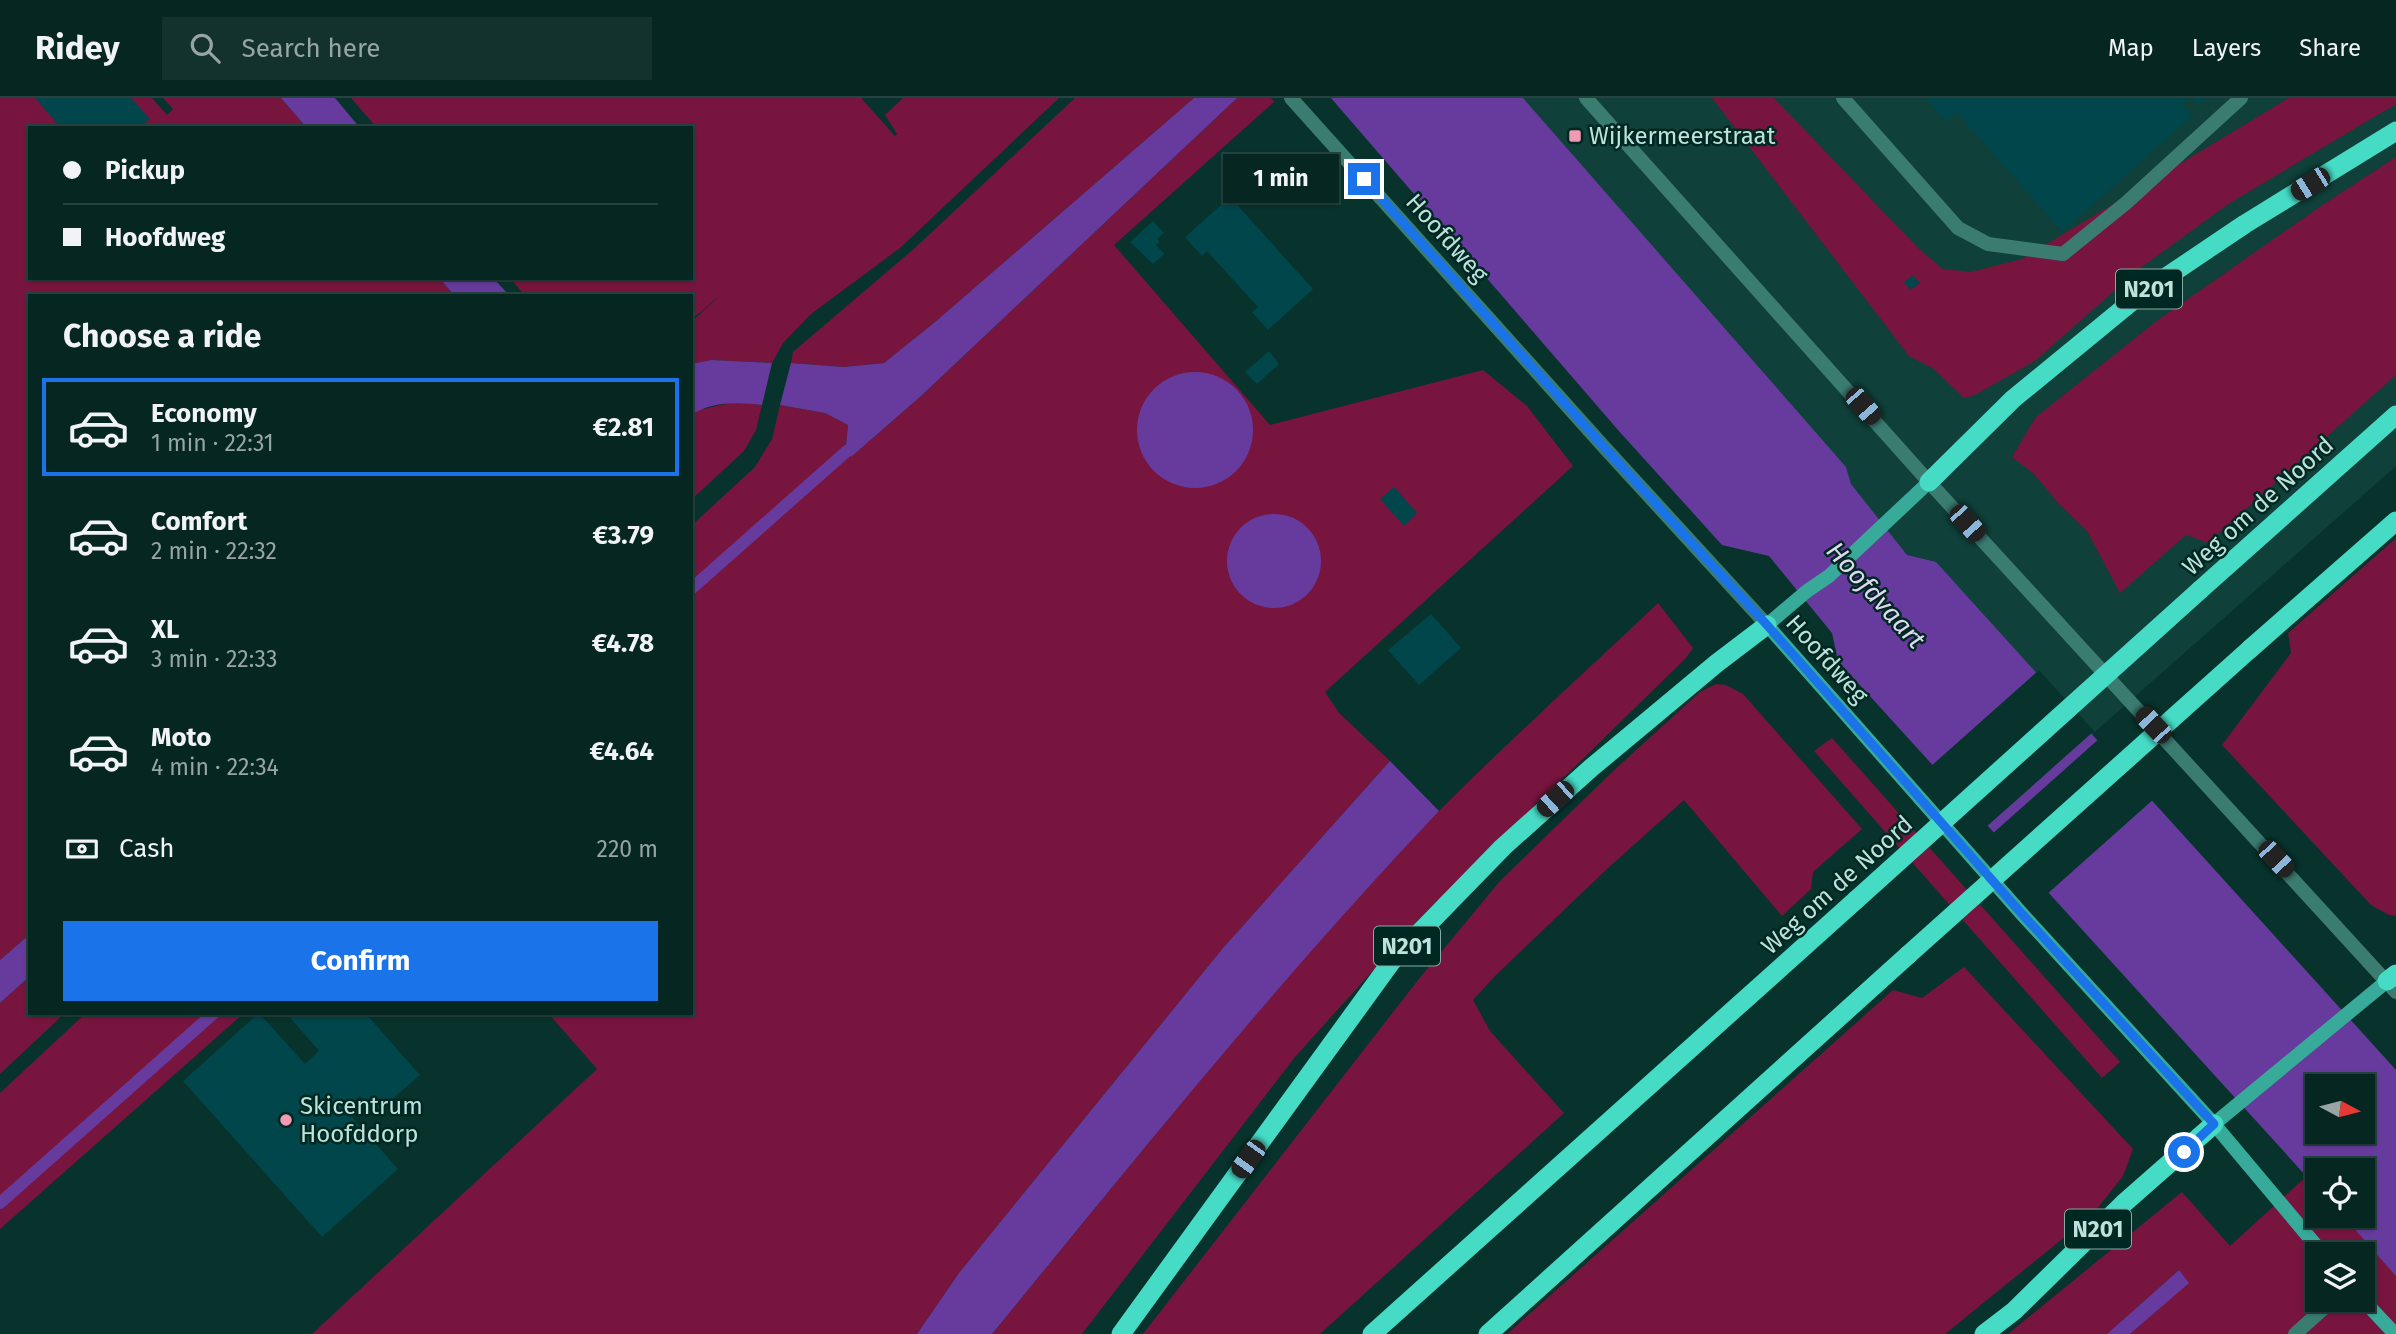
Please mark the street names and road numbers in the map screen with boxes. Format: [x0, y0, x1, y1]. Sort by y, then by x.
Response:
street label: Hoofdweg [1400, 188, 1494, 288]
road number: N201 [2116, 270, 2182, 308]
street label: Weg om de Noord [2177, 431, 2339, 581]
street label: Hoofdweg [1780, 609, 1874, 709]
street label: Weg om de Noord [1756, 810, 1918, 960]
road number: N201 [1374, 926, 1440, 966]
road number: N201 [2065, 1210, 2131, 1248]

